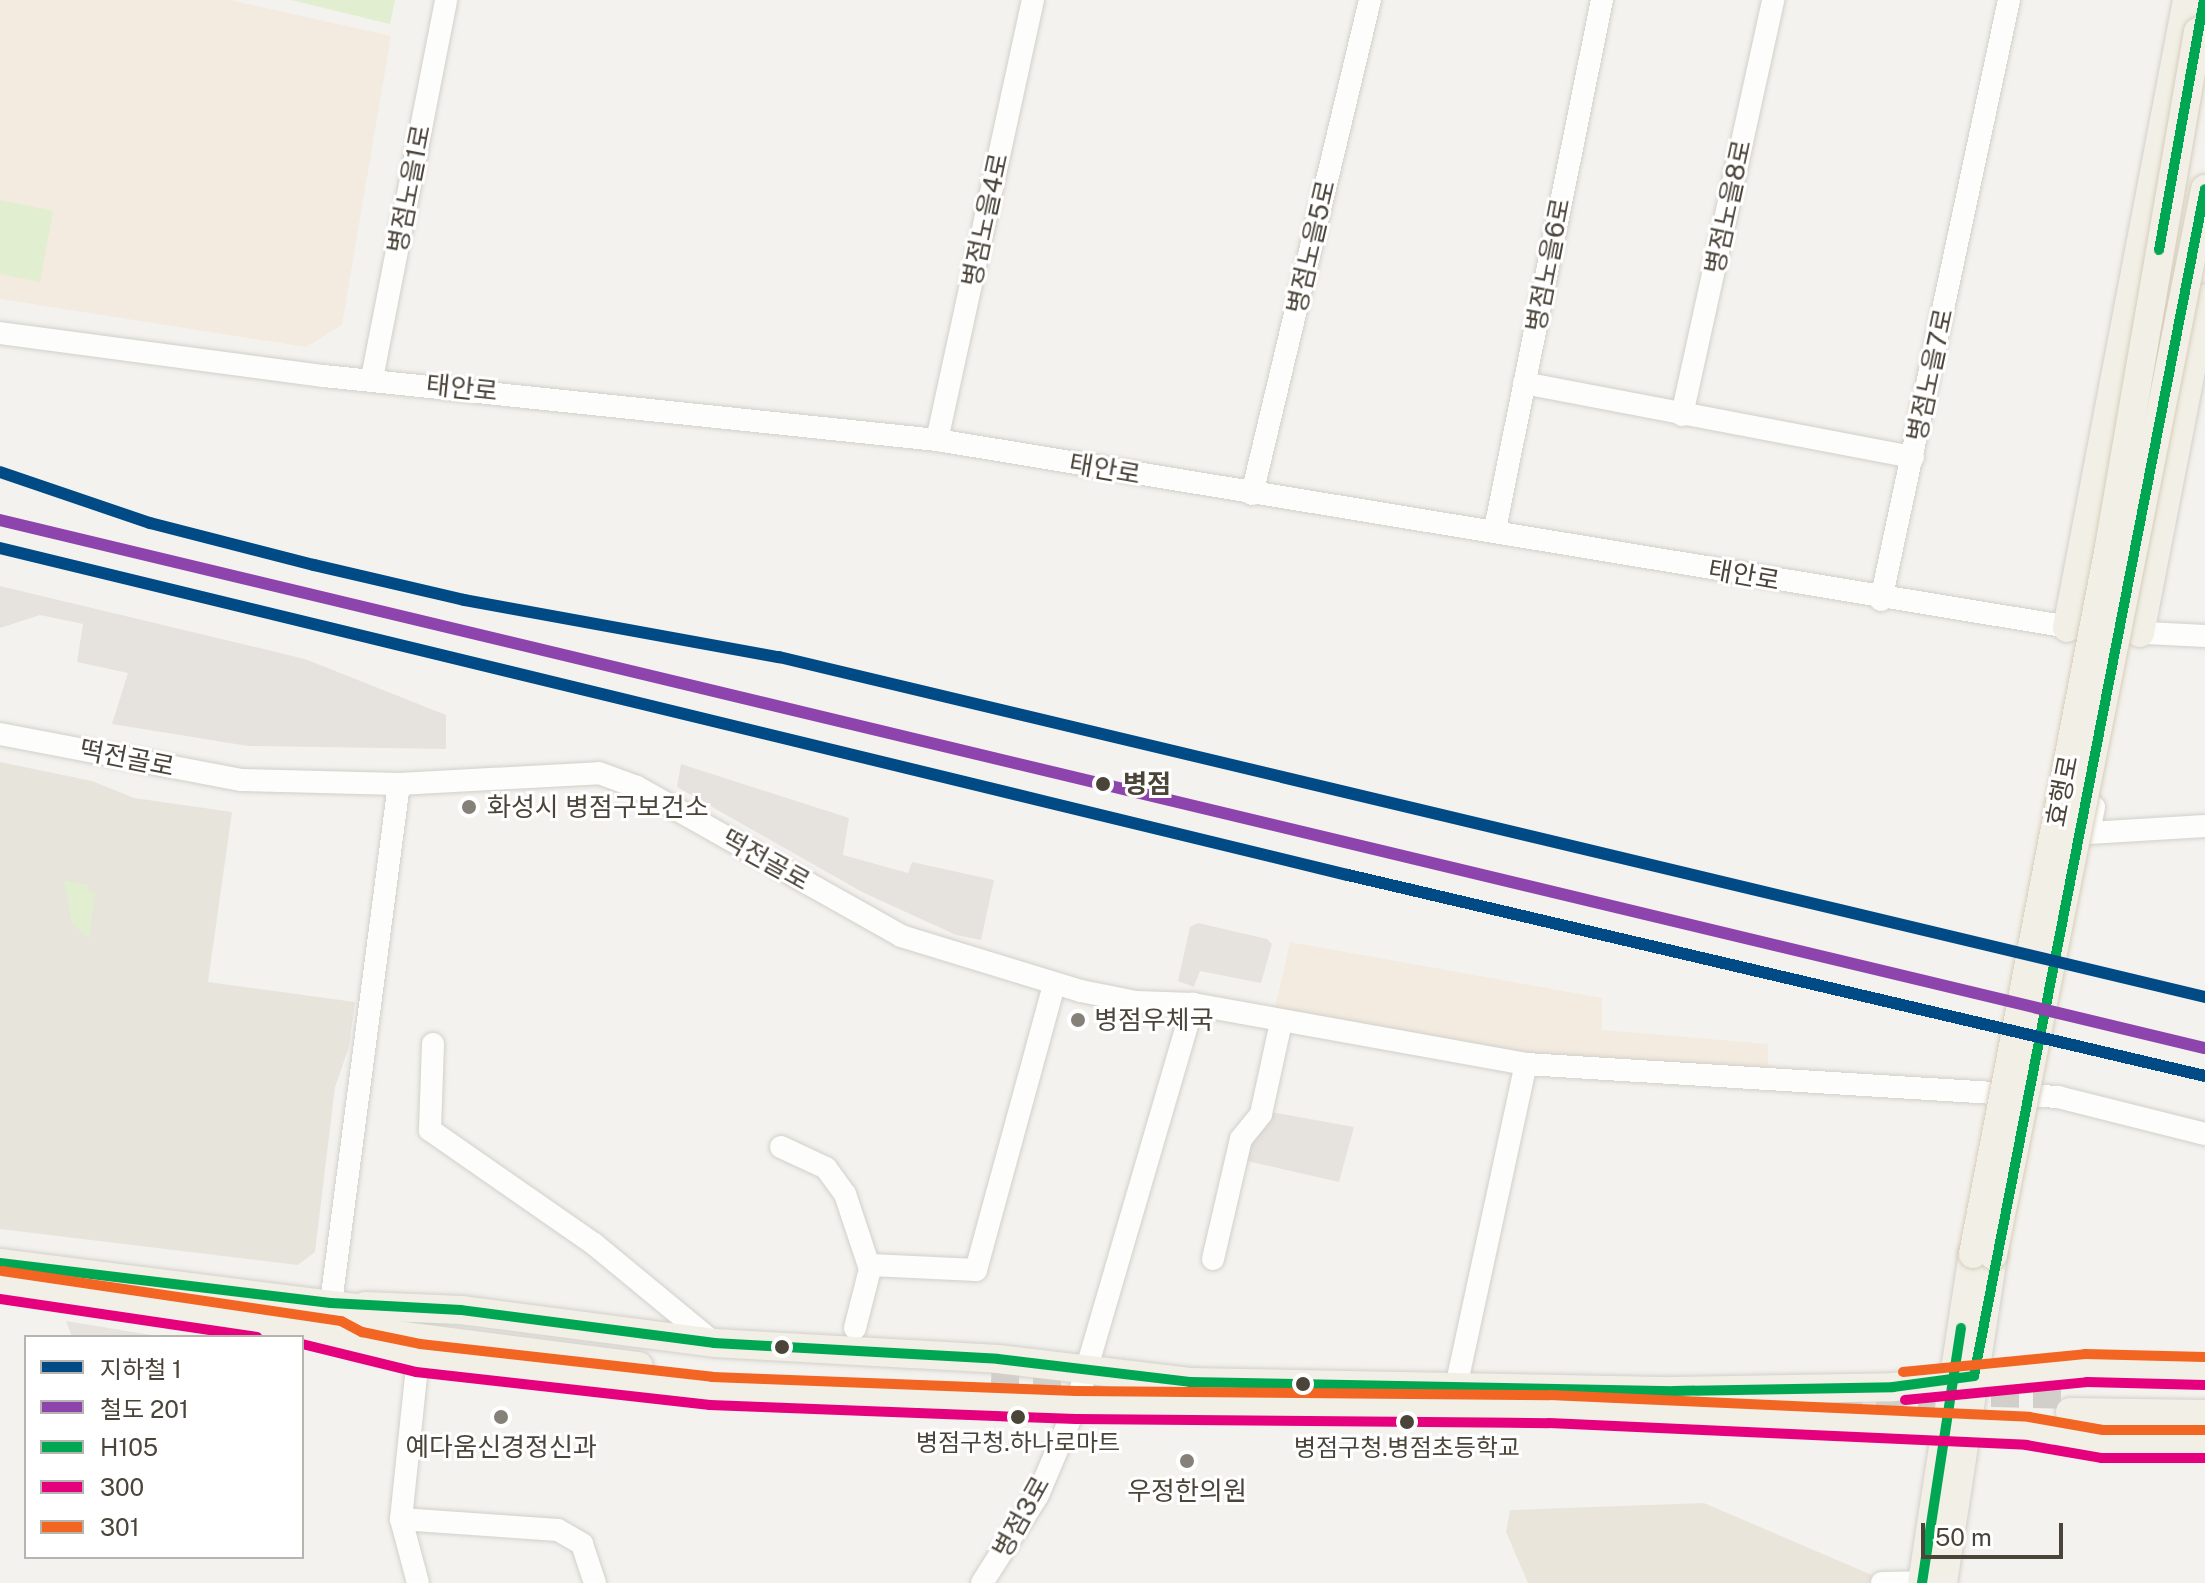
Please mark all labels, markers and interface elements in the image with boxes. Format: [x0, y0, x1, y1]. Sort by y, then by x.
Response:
street label: 병점노을1로 [381, 122, 437, 256]
street label: 병점노을8로 [1699, 137, 1757, 277]
street label: 병점노을4로 [956, 150, 1014, 290]
street label: 병점노을5로 [1280, 177, 1342, 317]
street label: 병점노을6로 [1520, 195, 1576, 335]
street label: 병점노을7로 [1901, 306, 1959, 444]
street label: 태안로 [425, 369, 499, 407]
street label: 태안로 [1067, 447, 1143, 491]
street label: 태안로 [1706, 553, 1782, 597]
street label: 떡전골로 [77, 734, 177, 782]
street label: 효행로 [2040, 753, 2084, 829]
place label: 병점 [1123, 768, 1171, 800]
marker: 병점 [1090, 771, 1116, 797]
place label: 화성시 병점구보건소 [487, 791, 709, 823]
marker: 화성시 병점구보건소 [458, 796, 480, 818]
street label: 떡전골로 [717, 823, 815, 897]
place label: 병점우체국 [1094, 1004, 1214, 1036]
marker: 병점우체국 [1069, 1011, 1087, 1029]
legend [24, 1335, 304, 1559]
unlabelled marker [774, 1339, 790, 1355]
text: 지하철 1 [100, 1355, 182, 1383]
unlabelled marker [1295, 1376, 1311, 1392]
text: 철도 201 [100, 1395, 189, 1423]
marker: 예다움신경정신과 [490, 1406, 512, 1428]
marker: 병점구청.하나로마트 [1010, 1409, 1026, 1425]
marker: 병점구청.병점초등학교 [1399, 1414, 1415, 1430]
place label: 병점구청.하나로마트 [916, 1429, 1120, 1457]
place label: 예다움신경정신과 [405, 1431, 597, 1463]
text: H105 [100, 1433, 158, 1461]
place label: 병점구청.병점초등학교 [1294, 1434, 1520, 1462]
marker: 우정한의원 [1176, 1450, 1198, 1472]
street label: 병점3로 [986, 1471, 1056, 1563]
text: 300 [100, 1473, 144, 1501]
place label: 우정한의원 [1127, 1475, 1247, 1507]
scale bar [1925, 1507, 2067, 1557]
text: 301 [100, 1513, 139, 1541]
text: 50 m [1935, 1523, 1992, 1551]

